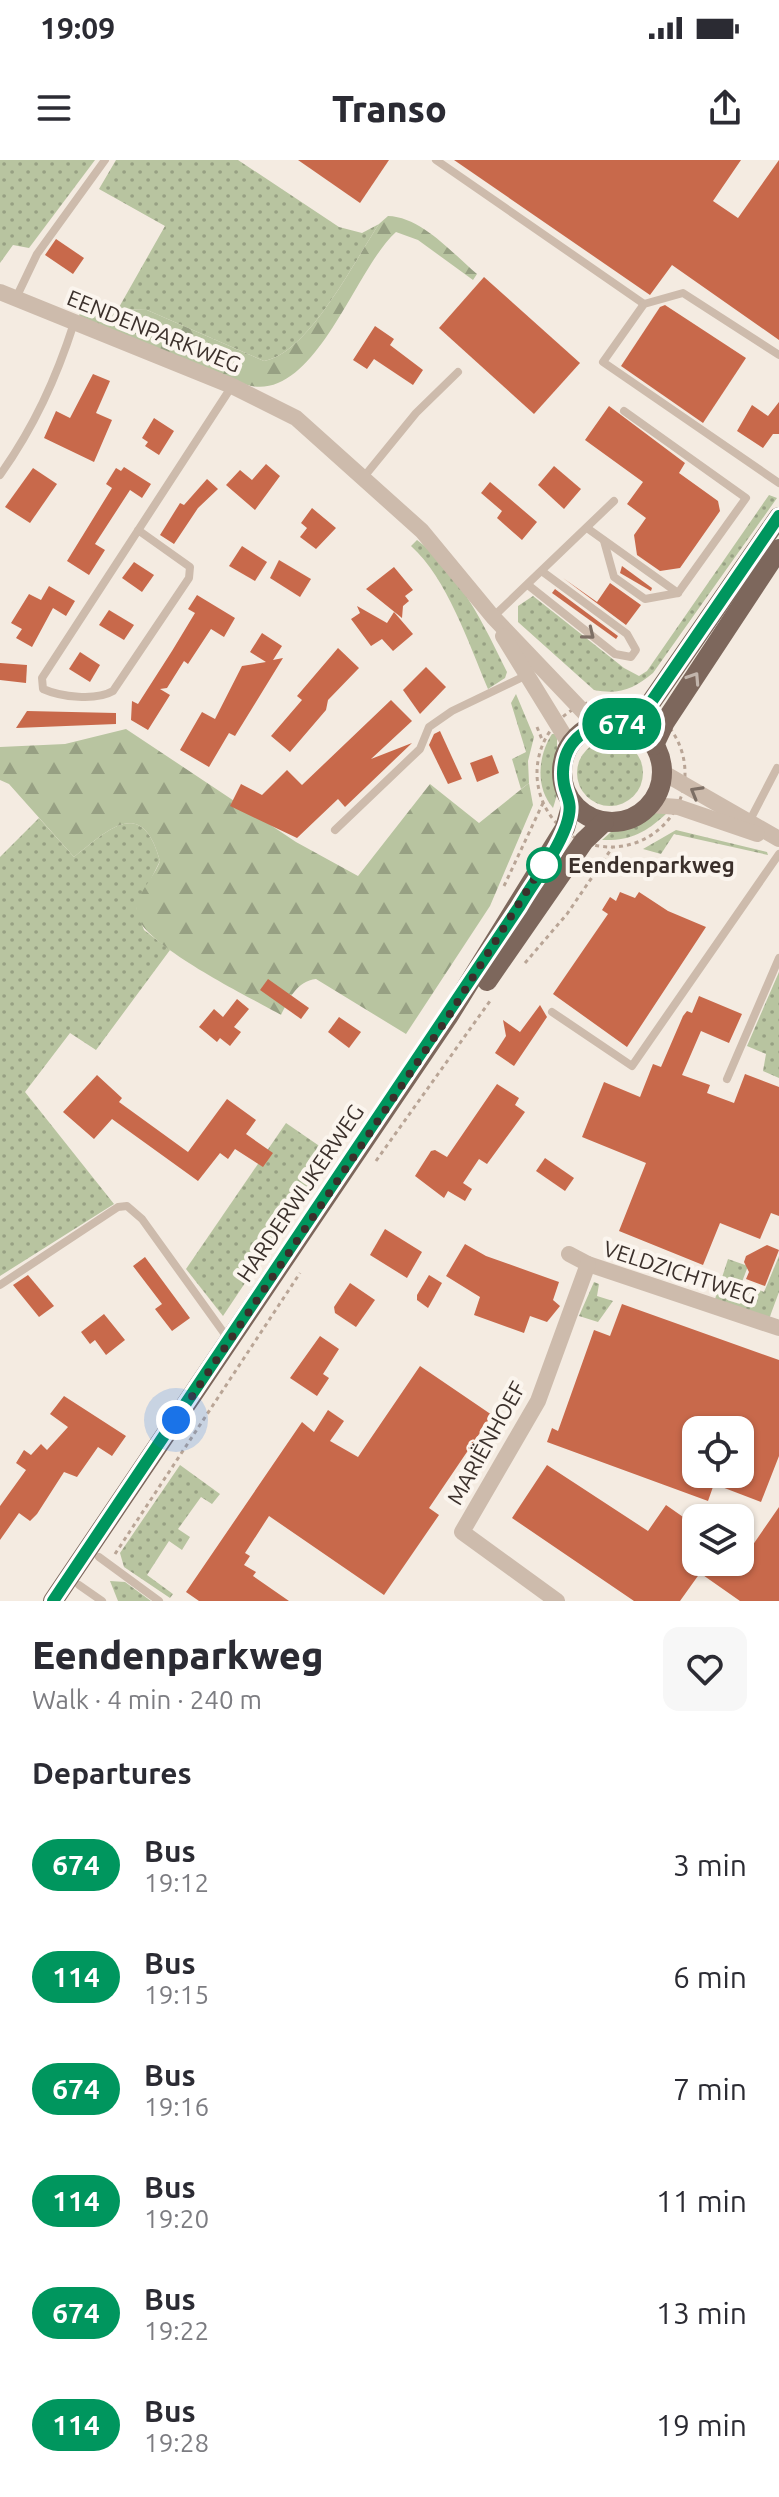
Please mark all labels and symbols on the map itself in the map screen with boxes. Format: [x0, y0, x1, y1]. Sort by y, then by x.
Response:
street label: EENDENPARKWEG [64, 284, 245, 377]
one-way arrow [580, 624, 594, 639]
one-way arrow [684, 672, 699, 687]
line badge: 674 [576, 698, 668, 750]
one-way arrow [690, 786, 705, 801]
marker: Eendenparkweg [527, 848, 561, 882]
place label: Eendenparkweg [568, 852, 735, 877]
street label: HARDERWIJKERWEG [231, 1099, 368, 1286]
street label: VELDZICHTWEG [600, 1235, 760, 1308]
street label: MARIËNHOEF [441, 1377, 530, 1509]
your location [156, 1400, 196, 1440]

